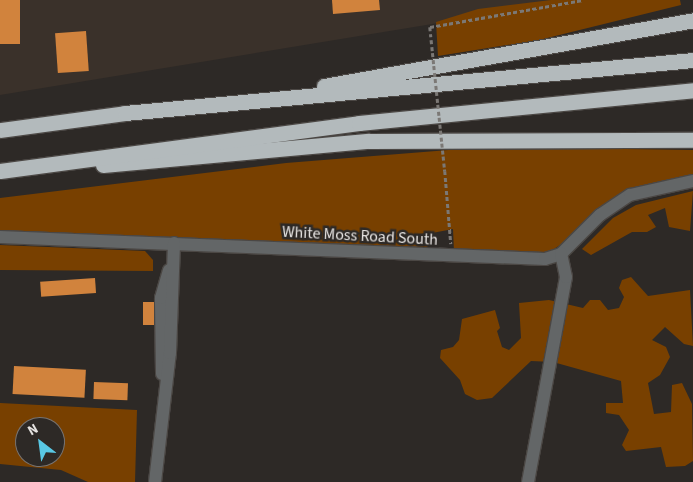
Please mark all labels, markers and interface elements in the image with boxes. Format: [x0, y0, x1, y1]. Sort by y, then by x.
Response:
street label: White Moss Road South [282, 222, 438, 250]
north arrow [15, 417, 65, 467]
text: N [24, 419, 42, 441]

